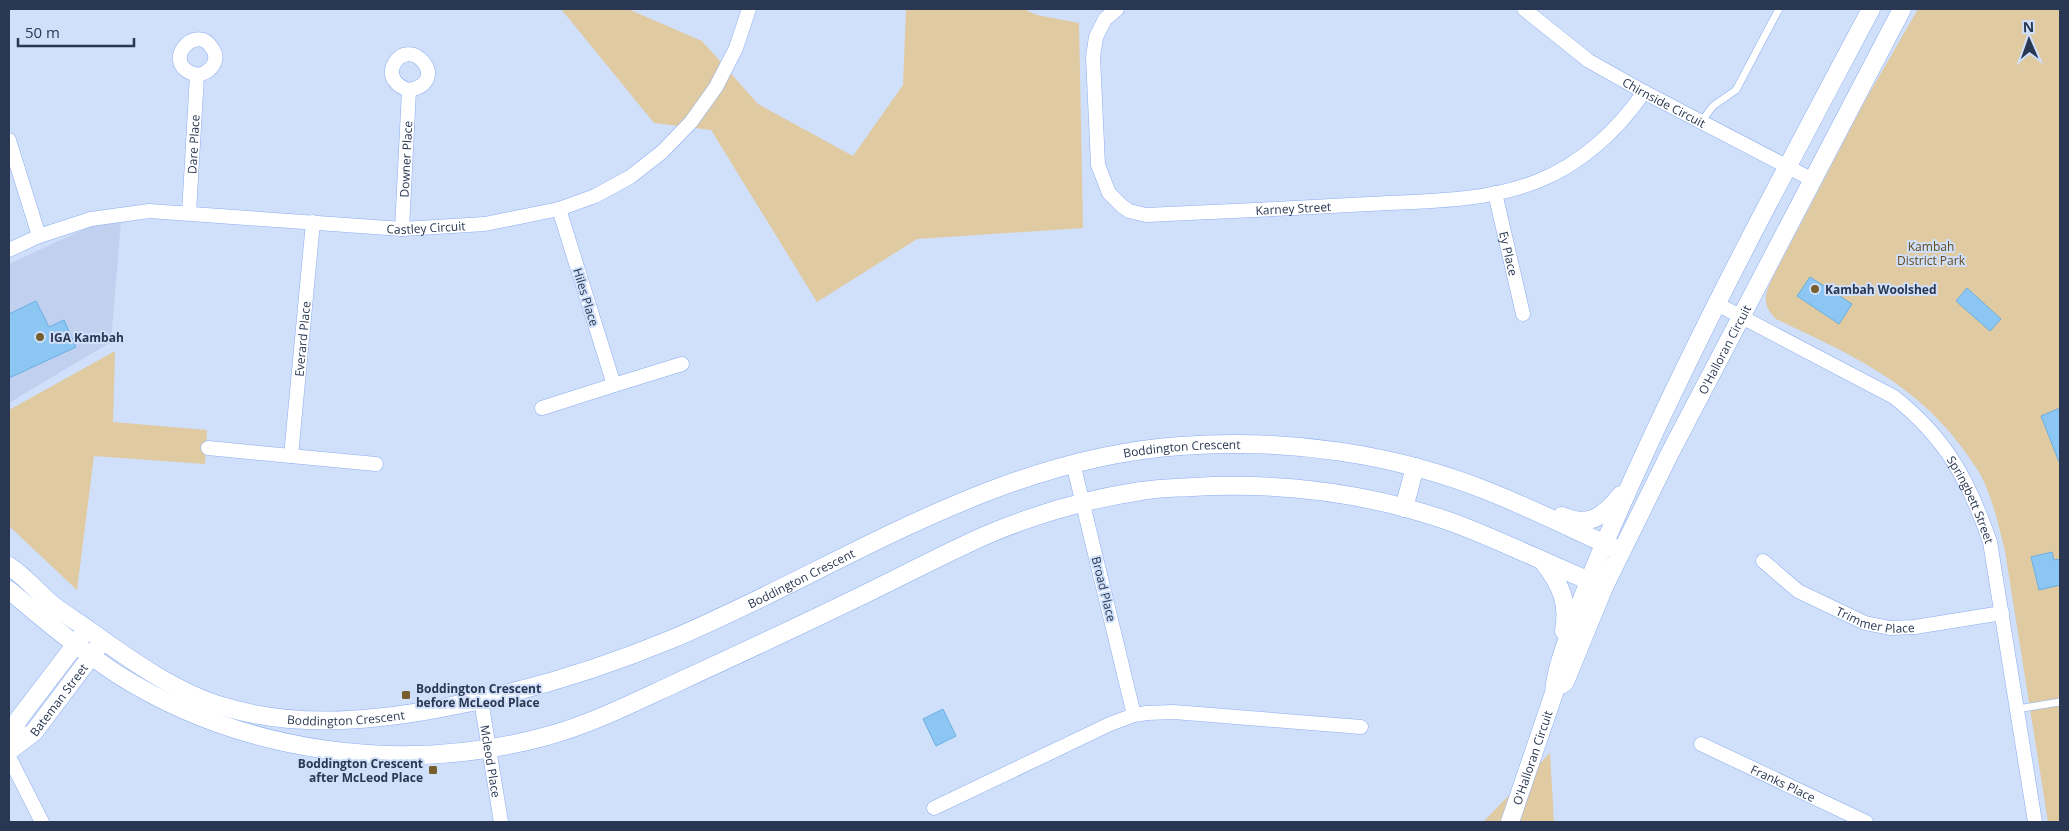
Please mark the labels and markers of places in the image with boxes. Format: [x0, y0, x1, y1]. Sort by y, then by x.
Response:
place label: Kambah Woolshed [1825, 281, 1937, 298]
marker: Kambah Woolshed [1809, 283, 1821, 295]
place label: IGA Kambah [50, 329, 124, 346]
marker: IGA Kambah [34, 331, 46, 343]
place label: Boddington Crescent before McLeod Place [416, 680, 541, 711]
marker: Boddington Crescent before McLeod Place [400, 689, 412, 701]
place label: Boddington Crescent after McLeod Place [298, 755, 423, 786]
marker: Boddington Crescent after McLeod Place [427, 764, 439, 776]

